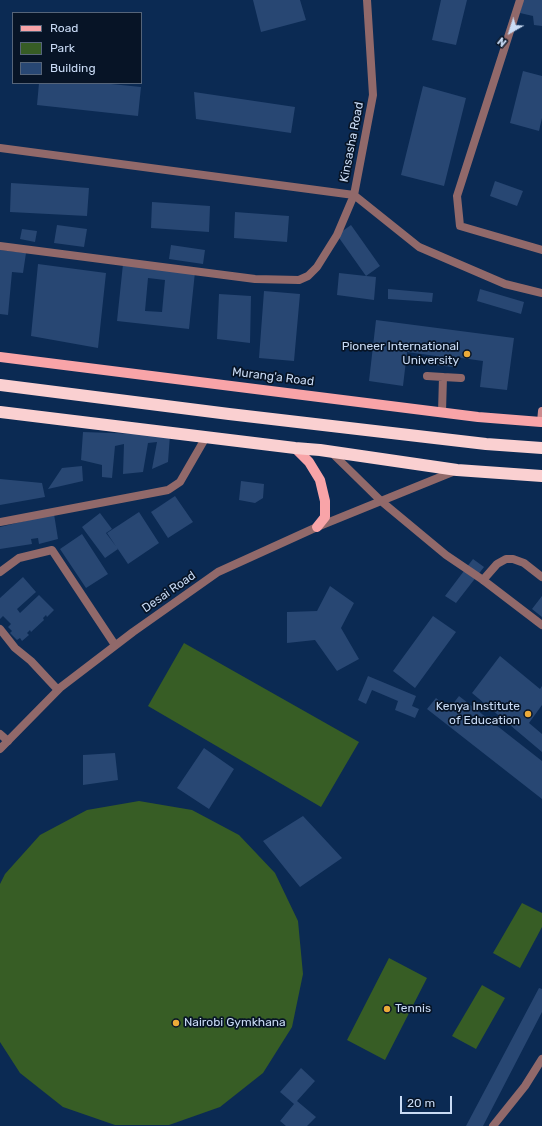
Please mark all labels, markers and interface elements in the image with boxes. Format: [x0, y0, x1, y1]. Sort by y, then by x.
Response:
legend [12, 12, 142, 84]
north arrow [490, 12, 530, 52]
text: Road [50, 21, 78, 35]
text: N [495, 34, 509, 49]
text: Park [50, 41, 75, 55]
text: Building [50, 61, 96, 75]
street label: Kinsasha Road [337, 101, 367, 183]
place label: Pioneer International University [342, 340, 459, 368]
marker: Pioneer International University [462, 349, 472, 359]
street label: Murang'a Road [231, 365, 315, 389]
street label: Desai Road [139, 568, 199, 616]
place label: Kenya Institute of Education [436, 700, 520, 728]
marker: Kenya Institute of Education [523, 709, 533, 719]
place label: Tennis [395, 1002, 431, 1016]
marker: Tennis [382, 1004, 392, 1014]
place label: Nairobi Gymkhana [184, 1016, 286, 1030]
marker: Nairobi Gymkhana [171, 1018, 181, 1028]
scale bar [402, 1088, 454, 1114]
text: 20 m [407, 1096, 435, 1110]

